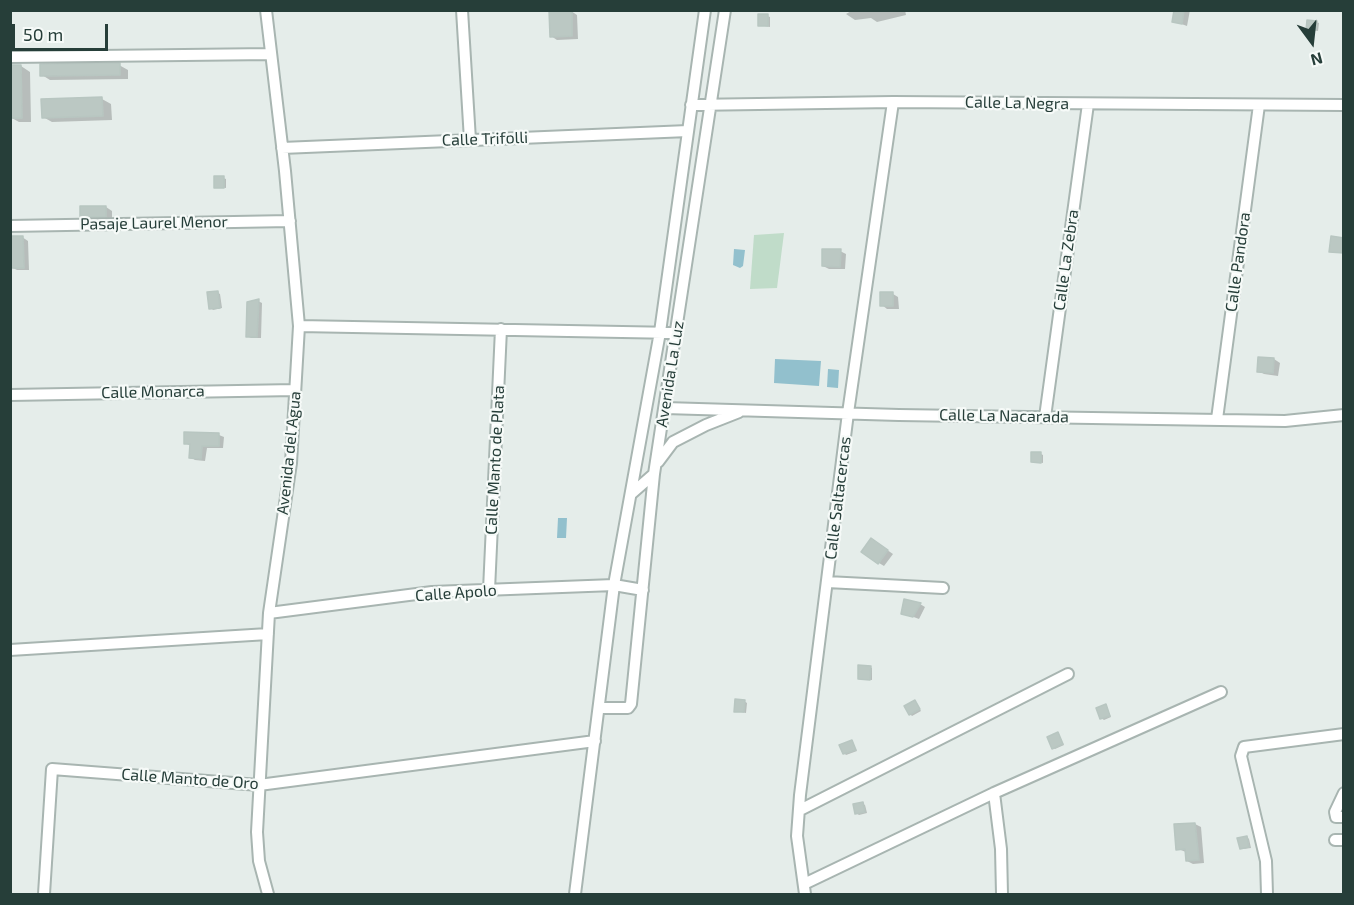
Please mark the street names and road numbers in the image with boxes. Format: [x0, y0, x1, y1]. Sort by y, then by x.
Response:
street label: Calle La Negra [965, 92, 1069, 114]
street label: Calle Trifolli [442, 128, 528, 150]
street label: Calle La Zebra [1049, 208, 1083, 312]
street label: Calle Pandora [1222, 211, 1254, 313]
street label: Pasaje Laurel Menor [80, 212, 228, 234]
street label: Avenida La Luz [652, 319, 688, 429]
street label: Calle Monarca [101, 381, 205, 403]
street label: Calle Manto de Plata [481, 385, 509, 535]
street label: Avenida del Agua [273, 390, 305, 516]
street label: Calle La Nacarada [939, 405, 1069, 427]
street label: Calle Saltacercas [821, 435, 855, 561]
street label: Calle Apolo [415, 581, 497, 605]
street label: Calle Manto de Oro [121, 765, 259, 793]

